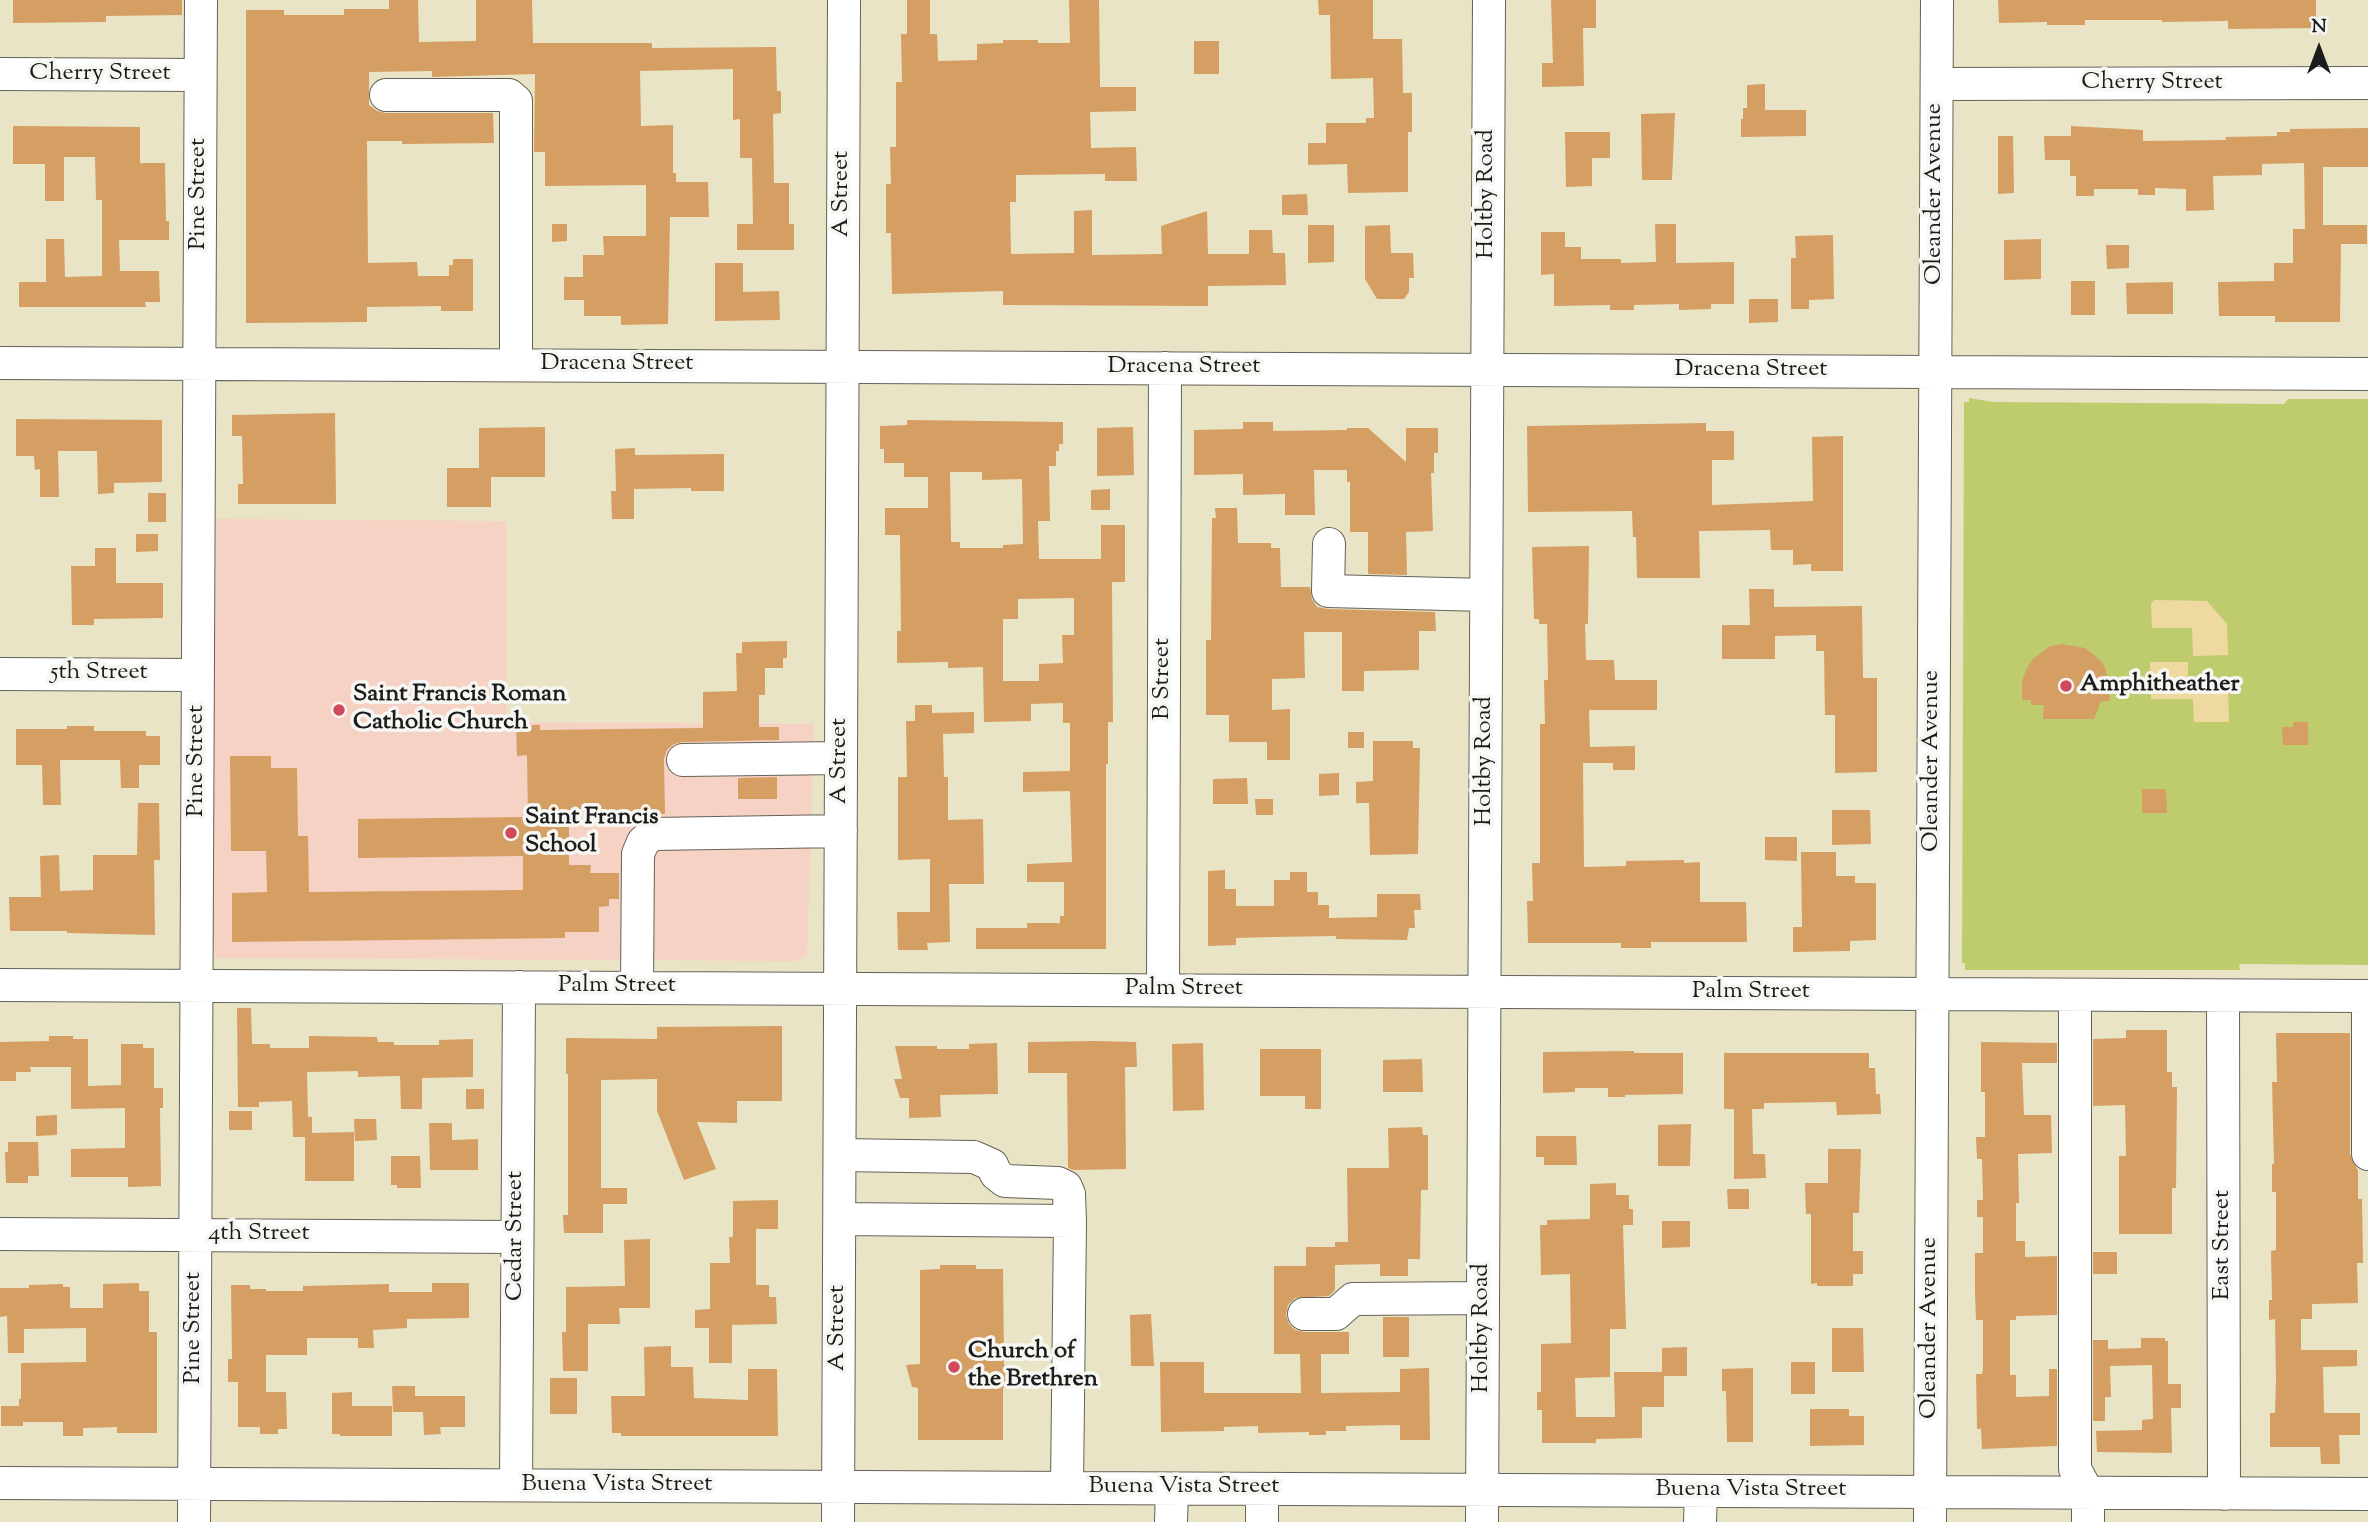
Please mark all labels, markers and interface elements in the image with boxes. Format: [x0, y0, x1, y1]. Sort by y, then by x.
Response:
north arrow [2284, 14, 2354, 84]
text: N [2311, 14, 2327, 41]
street label: Cherry Street [29, 61, 171, 89]
street label: Cherry Street [2081, 70, 2223, 98]
street label: Oleander Avenue [1922, 103, 1950, 285]
street label: Holtby Road [1474, 129, 1502, 259]
street label: Pine Street [186, 138, 214, 250]
street label: A Street [829, 151, 857, 237]
street label: Dracena Street [540, 351, 694, 379]
street label: Dracena Street [1107, 354, 1261, 382]
street label: Dracena Street [1674, 357, 1828, 385]
street label: B Street [1150, 638, 1178, 720]
street label: 5th Street [50, 660, 148, 688]
street label: Oleander Avenue [1919, 670, 1947, 852]
place label: Amphitheather [2080, 672, 2239, 700]
marker: Amphitheather [2058, 678, 2074, 694]
place label: Saint Francis Roman Catholic Church [353, 682, 566, 738]
street label: Holtby Road [1472, 696, 1500, 826]
marker: Saint Francis Roman Catholic Church [331, 702, 347, 718]
street label: Pine Street [184, 705, 212, 817]
street label: A Street [827, 718, 855, 804]
place label: Saint Francis School [525, 805, 658, 861]
marker: Saint Francis School [503, 825, 519, 841]
street label: Palm Street [558, 973, 676, 1001]
street label: Palm Street [1125, 976, 1243, 1004]
street label: Palm Street [1692, 979, 1810, 1007]
street label: Cedar Street [503, 1171, 531, 1301]
street label: East Street [2210, 1190, 2238, 1300]
street label: 4th Street [208, 1221, 310, 1249]
street label: Oleander Avenue [1917, 1237, 1945, 1419]
street label: Holtby Road [1469, 1263, 1497, 1393]
street label: Pine Street [181, 1272, 209, 1384]
street label: A Street [825, 1285, 853, 1371]
place label: Church of the Brethren [968, 1339, 1098, 1395]
marker: Church of the Brethren [946, 1359, 962, 1375]
street label: Buena Vista Street [521, 1472, 713, 1500]
street label: Buena Vista Street [1088, 1474, 1280, 1502]
street label: Buena Vista Street [1655, 1477, 1847, 1505]

